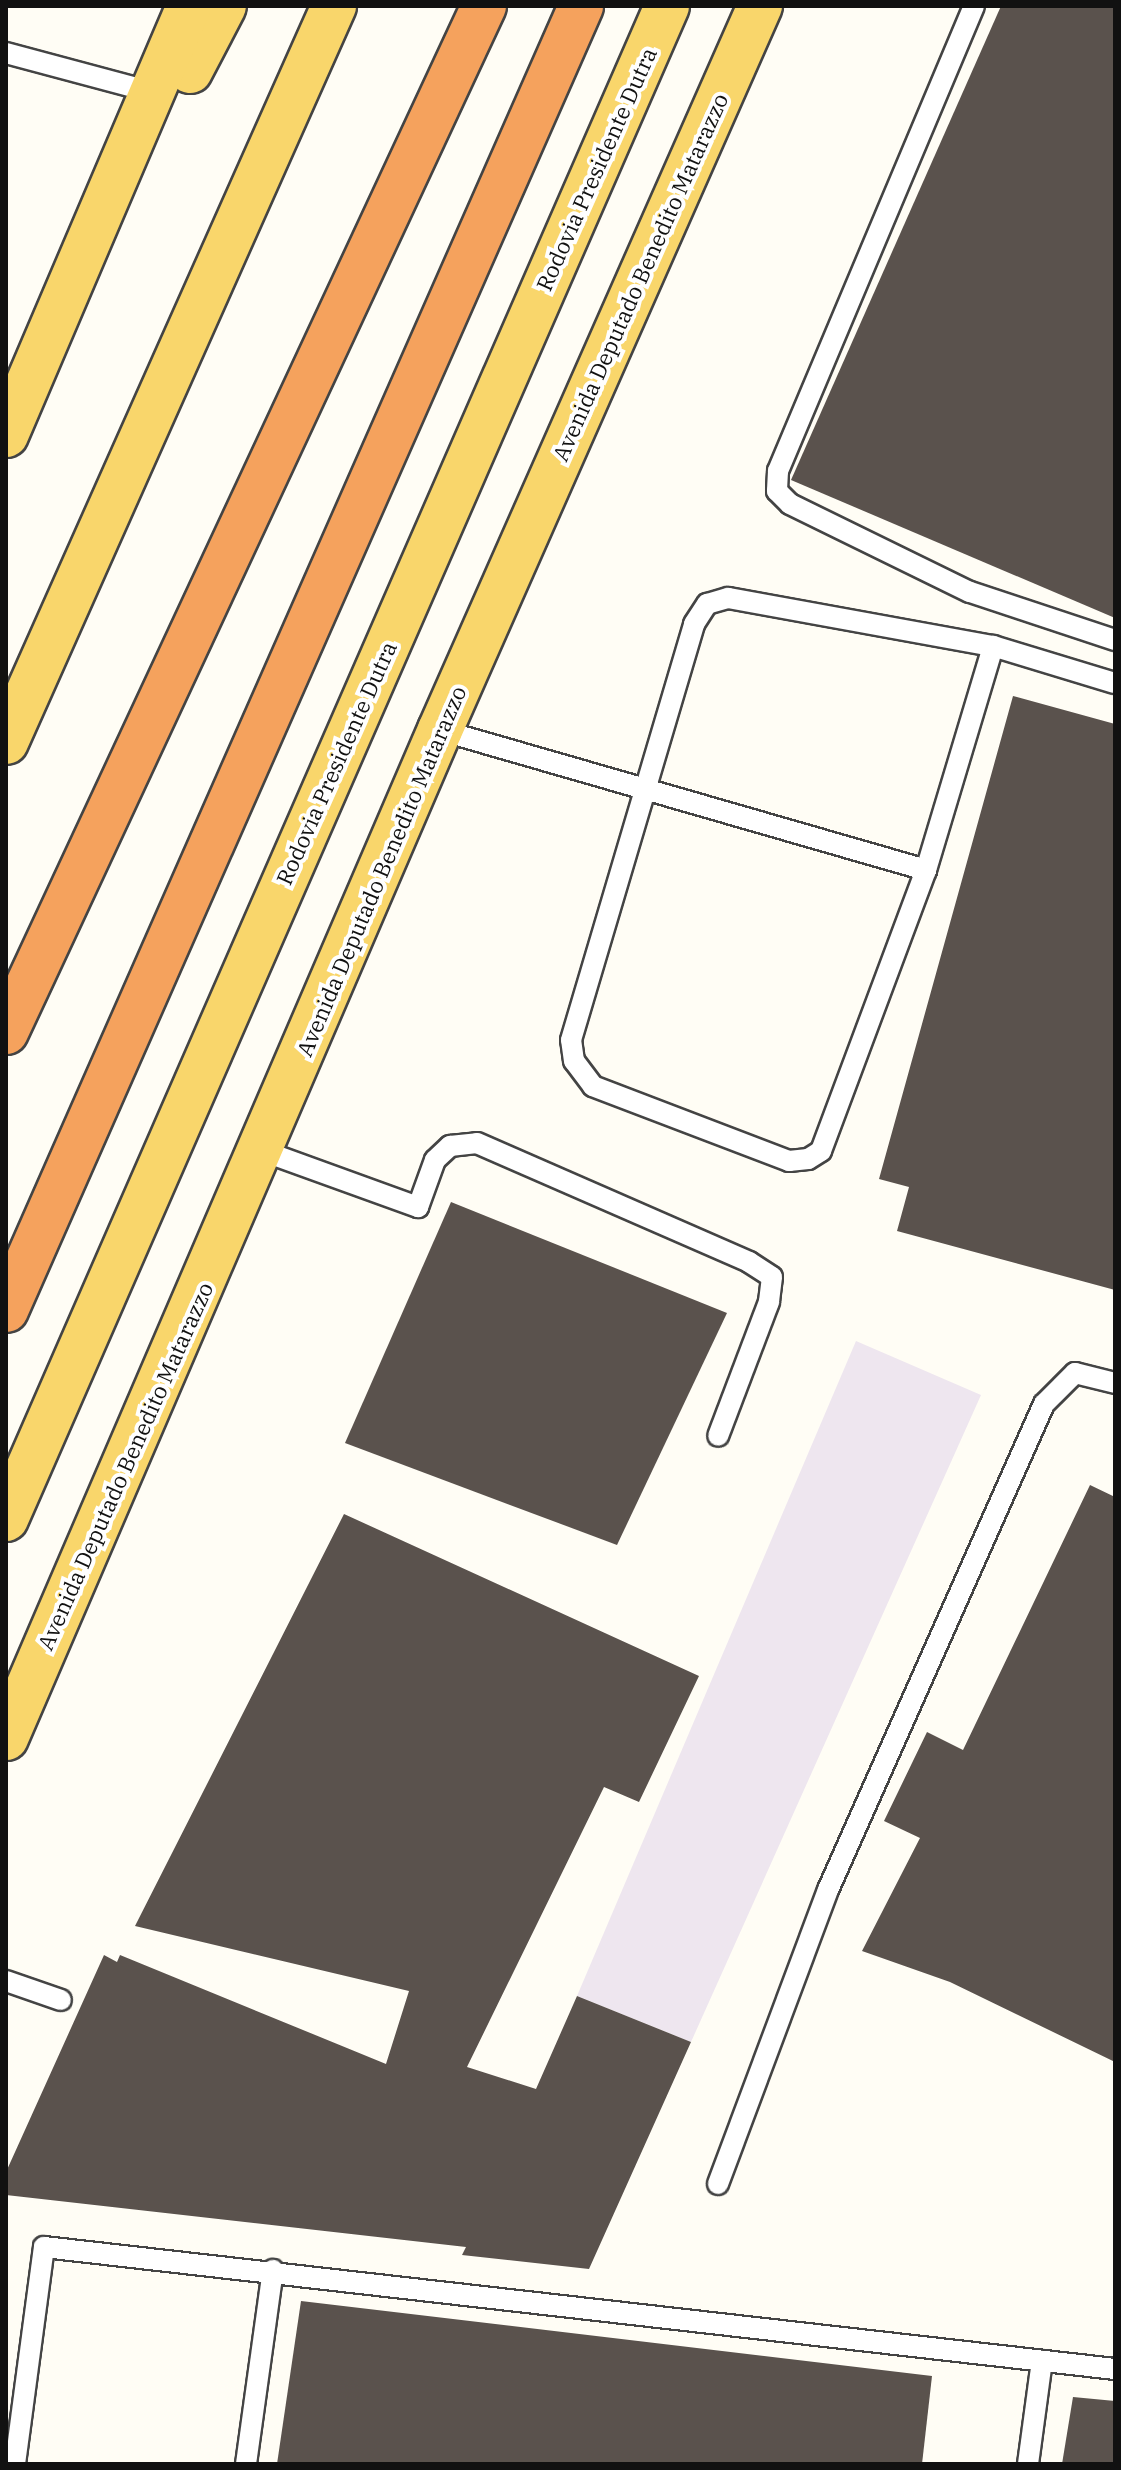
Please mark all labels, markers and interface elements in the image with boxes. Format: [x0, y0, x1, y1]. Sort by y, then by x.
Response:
street label: Rodovia Presidente Dutra [530, 43, 662, 295]
street label: Avenida Deputado Benedito Matarazzo [547, 89, 733, 465]
street label: Rodovia Presidente Dutra [270, 637, 402, 889]
street label: Avenida Deputado Benedito Matarazzo [291, 682, 471, 1060]
street label: Avenida Deputado Benedito Matarazzo [32, 1278, 218, 1654]

